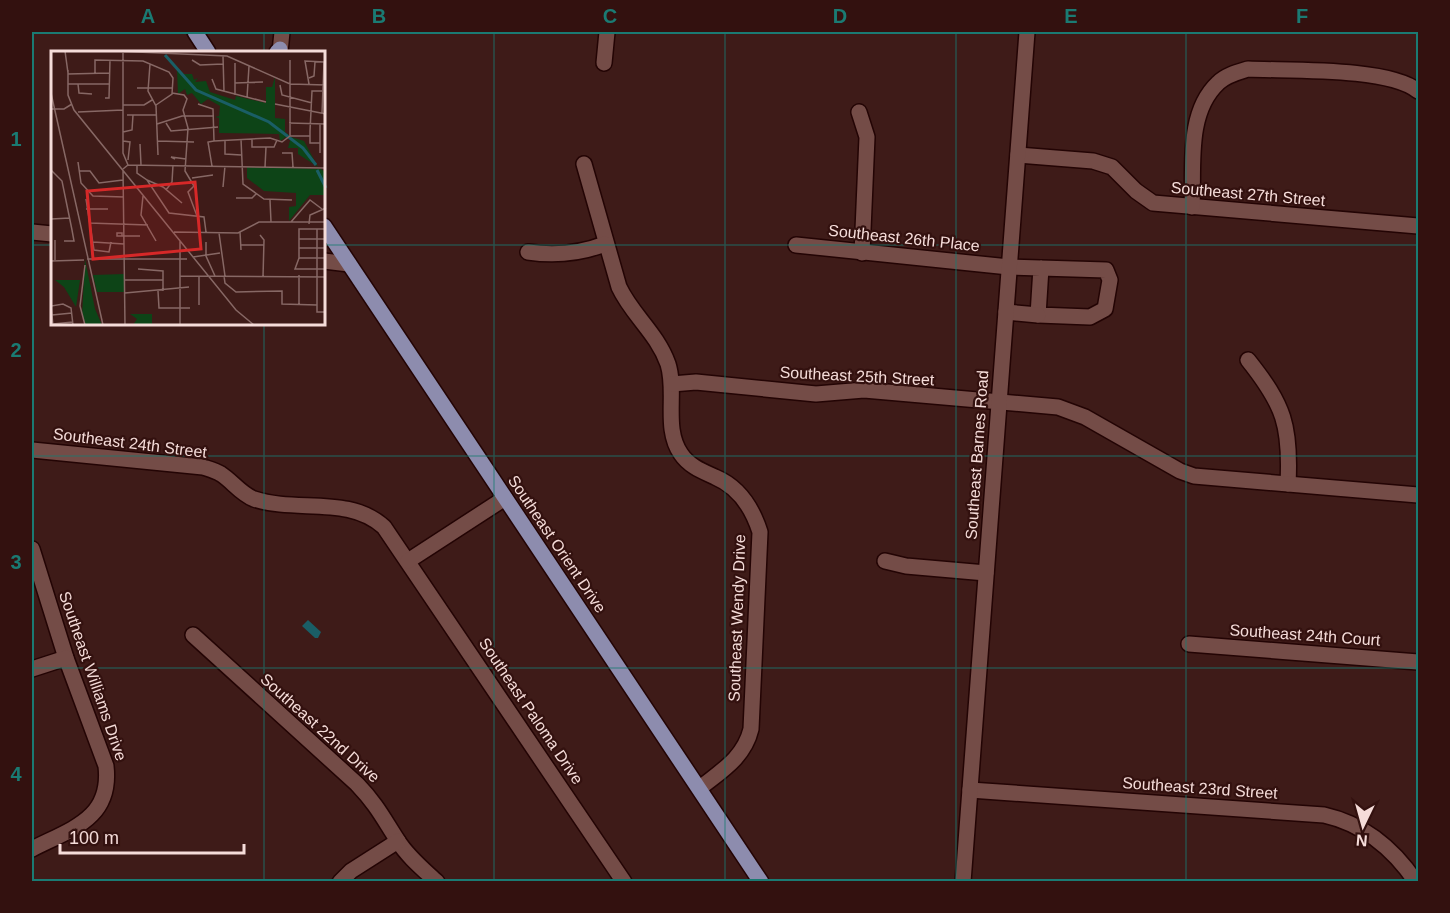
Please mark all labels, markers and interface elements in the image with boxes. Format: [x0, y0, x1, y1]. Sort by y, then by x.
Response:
text: A [141, 5, 155, 27]
text: B [372, 5, 386, 27]
text: C [603, 5, 617, 27]
text: D [833, 5, 847, 27]
text: E [1064, 5, 1078, 27]
text: F [1296, 5, 1308, 27]
inset map [51, 51, 326, 326]
text: 1 [10, 128, 22, 150]
street label: Southeast 27th Street [1170, 179, 1326, 209]
street label: Southeast 26th Place [827, 222, 981, 254]
text: 2 [10, 339, 22, 361]
street label: Southeast 25th Street [779, 363, 935, 389]
street label: Southeast Barnes Road [963, 370, 991, 540]
street label: Southeast 24th Street [52, 425, 208, 461]
street label: Southeast Orient Drive [505, 472, 609, 616]
street label: Southeast Wendy Drive [726, 534, 748, 702]
text: 3 [10, 551, 22, 573]
street label: Southeast Williams Drive [56, 589, 130, 763]
street label: Southeast 24th Court [1229, 621, 1382, 649]
street label: Southeast Paloma Drive [476, 635, 586, 787]
street label: Southeast 22nd Drive [257, 670, 383, 786]
text: 4 [10, 763, 22, 785]
street label: Southeast 23rd Street [1122, 774, 1279, 802]
north arrow [1333, 796, 1393, 856]
scale bar [60, 817, 244, 855]
text: 100 m [69, 828, 119, 848]
text: N [1355, 831, 1368, 849]

